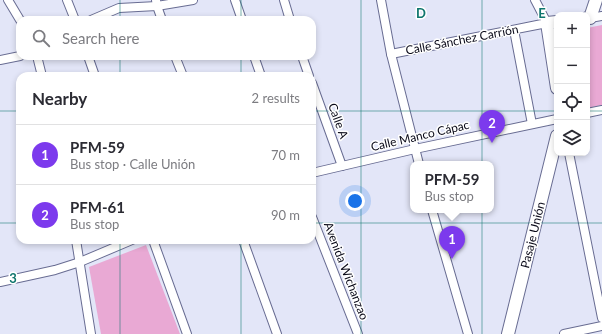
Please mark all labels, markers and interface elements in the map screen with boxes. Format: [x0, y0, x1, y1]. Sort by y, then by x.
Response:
text: D [416, 5, 426, 21]
text: E [538, 5, 546, 21]
map controls [554, 12, 590, 156]
button: + [554, 12, 590, 48]
search box [16, 16, 316, 60]
street label: Calle Sánchez Carrión [404, 21, 520, 58]
icon: search [30, 27, 52, 49]
text: Search here [62, 29, 139, 47]
button: − [554, 48, 590, 84]
button: locate [554, 84, 590, 120]
text: Nearby [32, 88, 87, 109]
text: 2 results [252, 90, 300, 106]
street label: Calle A [325, 101, 352, 141]
pin: 2 [479, 110, 505, 143]
street label: Calle Manco Cápac [369, 117, 471, 154]
button: layers [554, 120, 590, 156]
text: PFM-59 [70, 138, 125, 156]
text: 1 [41, 147, 49, 163]
text: 70 m [271, 147, 300, 163]
text: Bus stop · Calle Unión [70, 156, 195, 172]
popup [410, 161, 494, 213]
text: PFM-59 [425, 170, 479, 188]
text: Bus stop [425, 188, 474, 204]
your location [345, 191, 365, 211]
text: PFM-61 [70, 198, 125, 216]
street label: Pasaje Unión [517, 200, 548, 270]
text: 2 [41, 207, 49, 223]
text: 90 m [271, 207, 300, 223]
text: Bus stop [70, 216, 119, 232]
street label: Avenida Wichanzao [321, 220, 372, 322]
pin: 1 [439, 226, 465, 259]
text: 3 [9, 270, 17, 286]

